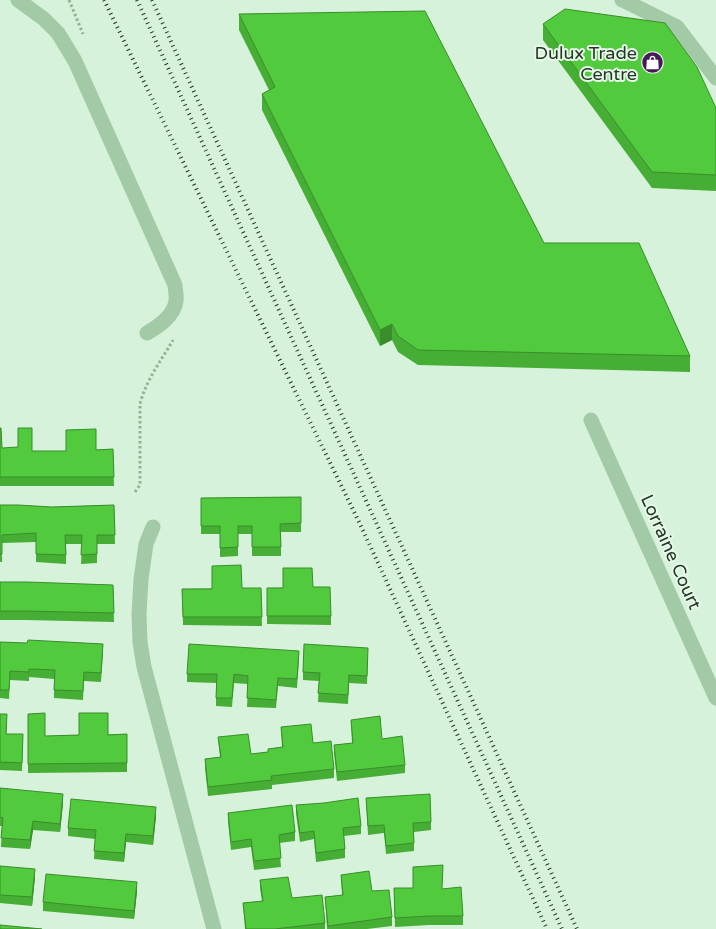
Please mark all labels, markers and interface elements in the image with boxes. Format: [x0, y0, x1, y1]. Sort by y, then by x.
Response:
place label: Dulux Trade Centre [535, 42, 637, 85]
shop icon: Dulux Trade Centre [641, 51, 665, 75]
street label: Lorraine Court [636, 491, 706, 613]

